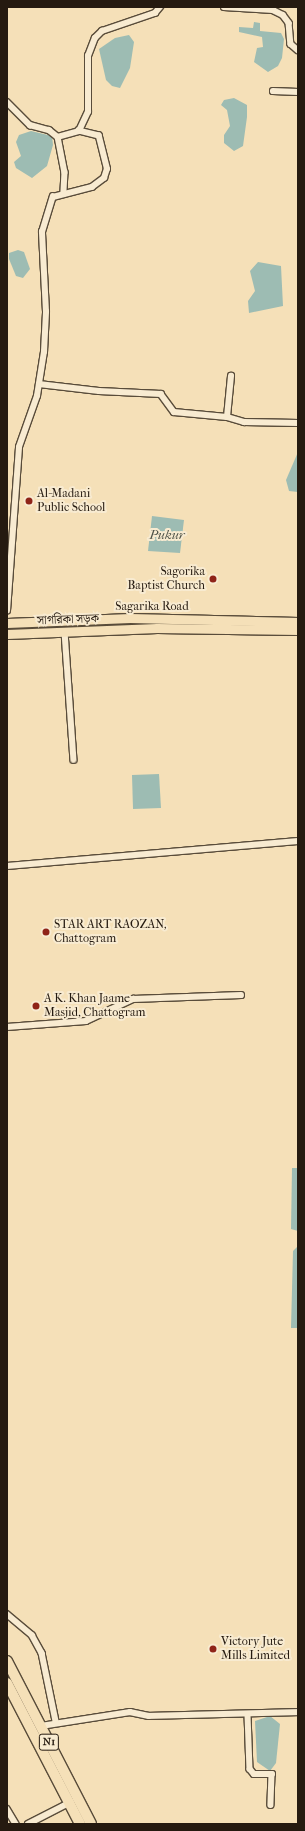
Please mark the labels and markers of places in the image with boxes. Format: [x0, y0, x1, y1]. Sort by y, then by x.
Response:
place label: Al-Madani Public School [37, 487, 105, 515]
marker: Al-Madani Public School [24, 496, 34, 506]
place label: Sagorika Baptist Church [128, 565, 205, 593]
marker: Sagorika Baptist Church [208, 574, 218, 584]
place label: STAR ART RAOZAN, Chattogram [54, 918, 167, 946]
marker: STAR ART RAOZAN, Chattogram [41, 927, 51, 937]
place label: A K. Khan Jaame Masjid, Chattogram [44, 992, 145, 1020]
marker: A K. Khan Jaame Masjid, Chattogram [31, 1001, 41, 1011]
place label: Victory Jute Mills Limited [221, 1635, 290, 1663]
marker: Victory Jute Mills Limited [208, 1644, 218, 1654]

